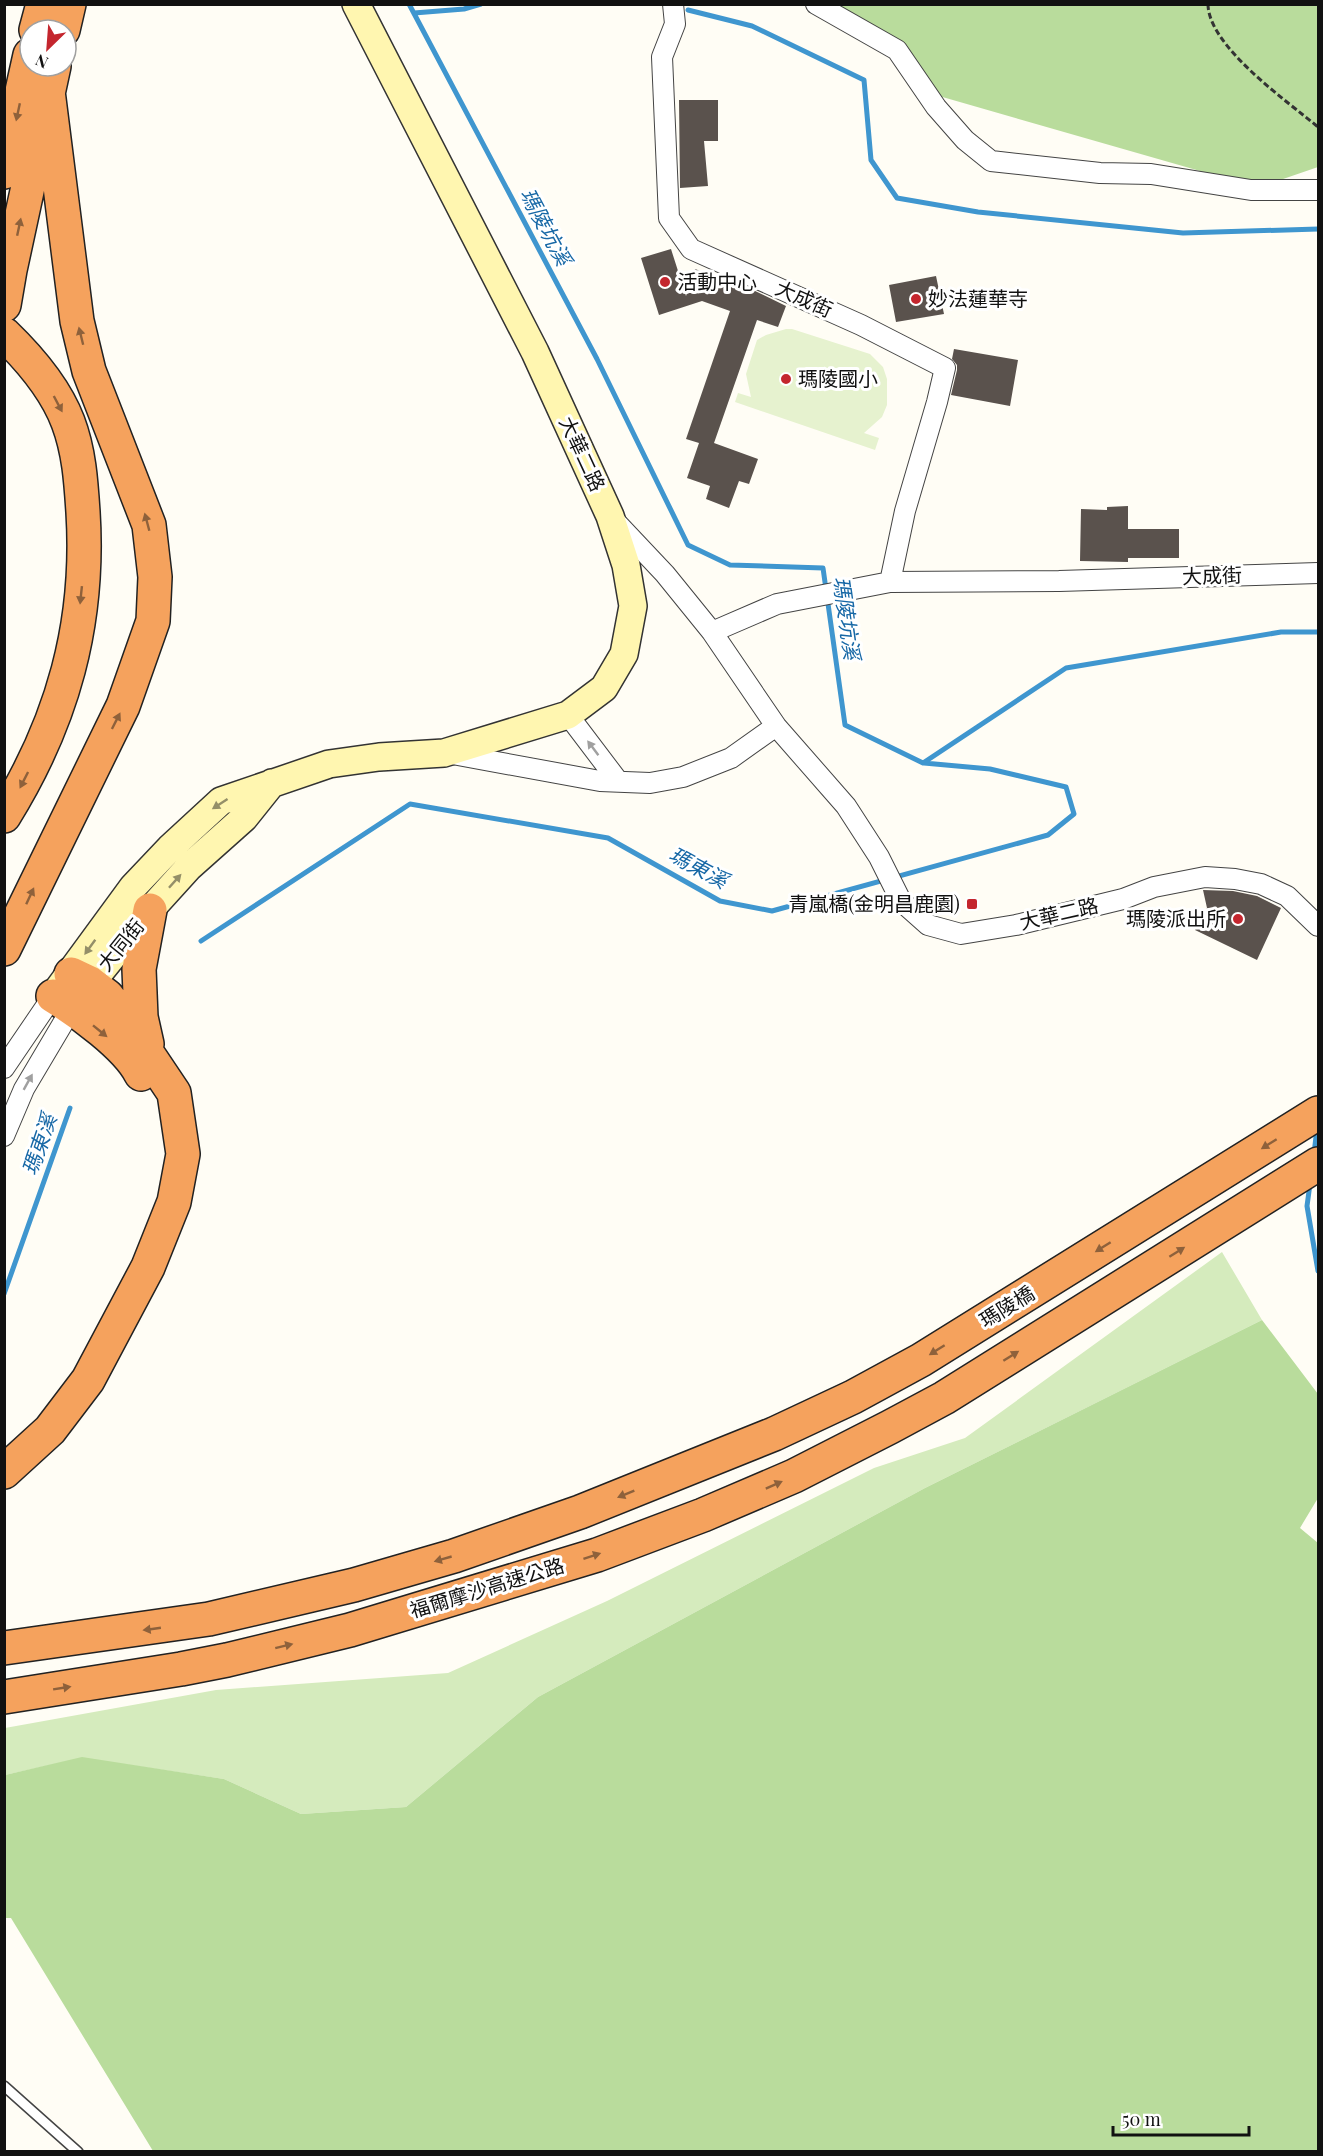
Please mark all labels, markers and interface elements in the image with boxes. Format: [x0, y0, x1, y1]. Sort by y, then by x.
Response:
north arrow [18, 18, 78, 78]
text: N [31, 50, 51, 74]
one-way arrow [12, 102, 22, 121]
water label: 瑪陵坑溪 [515, 182, 580, 272]
one-way arrow [15, 217, 24, 236]
place label: 活動中心 [677, 267, 757, 294]
street label: 大成街 [772, 273, 838, 322]
marker: 活動中心 [658, 275, 672, 289]
place label: 妙法蓮華寺 [928, 284, 1028, 311]
marker: 妙法蓮華寺 [909, 292, 923, 306]
one-way arrow [75, 327, 85, 346]
place label: 瑪陵國小 [798, 364, 878, 391]
marker: 瑪陵國小 [779, 372, 793, 386]
one-way arrow [53, 396, 63, 413]
street label: 大華二路 [554, 411, 612, 495]
one-way arrow [142, 513, 151, 531]
street label: 大成街 [1181, 560, 1242, 589]
water label: 瑪陵坑溪 [828, 574, 868, 664]
one-way arrow [76, 585, 86, 604]
one-way arrow [111, 712, 120, 729]
one-way arrow [587, 741, 599, 757]
one-way arrow [19, 771, 29, 788]
one-way arrow [212, 798, 229, 809]
water label: 瑪東溪 [665, 839, 736, 895]
one-way arrow [168, 874, 181, 889]
one-way arrow [26, 888, 35, 905]
place label: 青嵐橋(金明昌鹿園) [788, 889, 960, 916]
street label: 大華二路 [1017, 890, 1101, 935]
marker: 青嵐橋(金明昌鹿園) [965, 897, 979, 911]
place label: 瑪陵派出所 [1126, 904, 1226, 931]
street label: 大同街 [90, 912, 149, 976]
marker: 瑪陵派出所 [1231, 912, 1245, 926]
one-way arrow [84, 939, 96, 955]
one-way arrow [92, 1024, 108, 1037]
one-way arrow [23, 1074, 33, 1091]
water label: 瑪東溪 [15, 1107, 63, 1179]
one-way arrow [1261, 1139, 1277, 1150]
one-way arrow [1095, 1241, 1111, 1252]
one-way arrow [1169, 1247, 1185, 1258]
street label: 瑪陵橋 [974, 1278, 1039, 1333]
one-way arrow [929, 1344, 945, 1355]
one-way arrow [1003, 1350, 1020, 1361]
one-way arrow [765, 1480, 782, 1489]
one-way arrow [617, 1489, 635, 1499]
street label: 福爾摩沙高速公路 [406, 1550, 567, 1623]
one-way arrow [583, 1551, 601, 1560]
one-way arrow [434, 1555, 452, 1564]
one-way arrow [142, 1624, 161, 1633]
one-way arrow [275, 1640, 293, 1650]
one-way arrow [53, 1683, 72, 1692]
scale bar [1113, 2099, 1250, 2137]
text: 50 m [1122, 2107, 1161, 2131]

